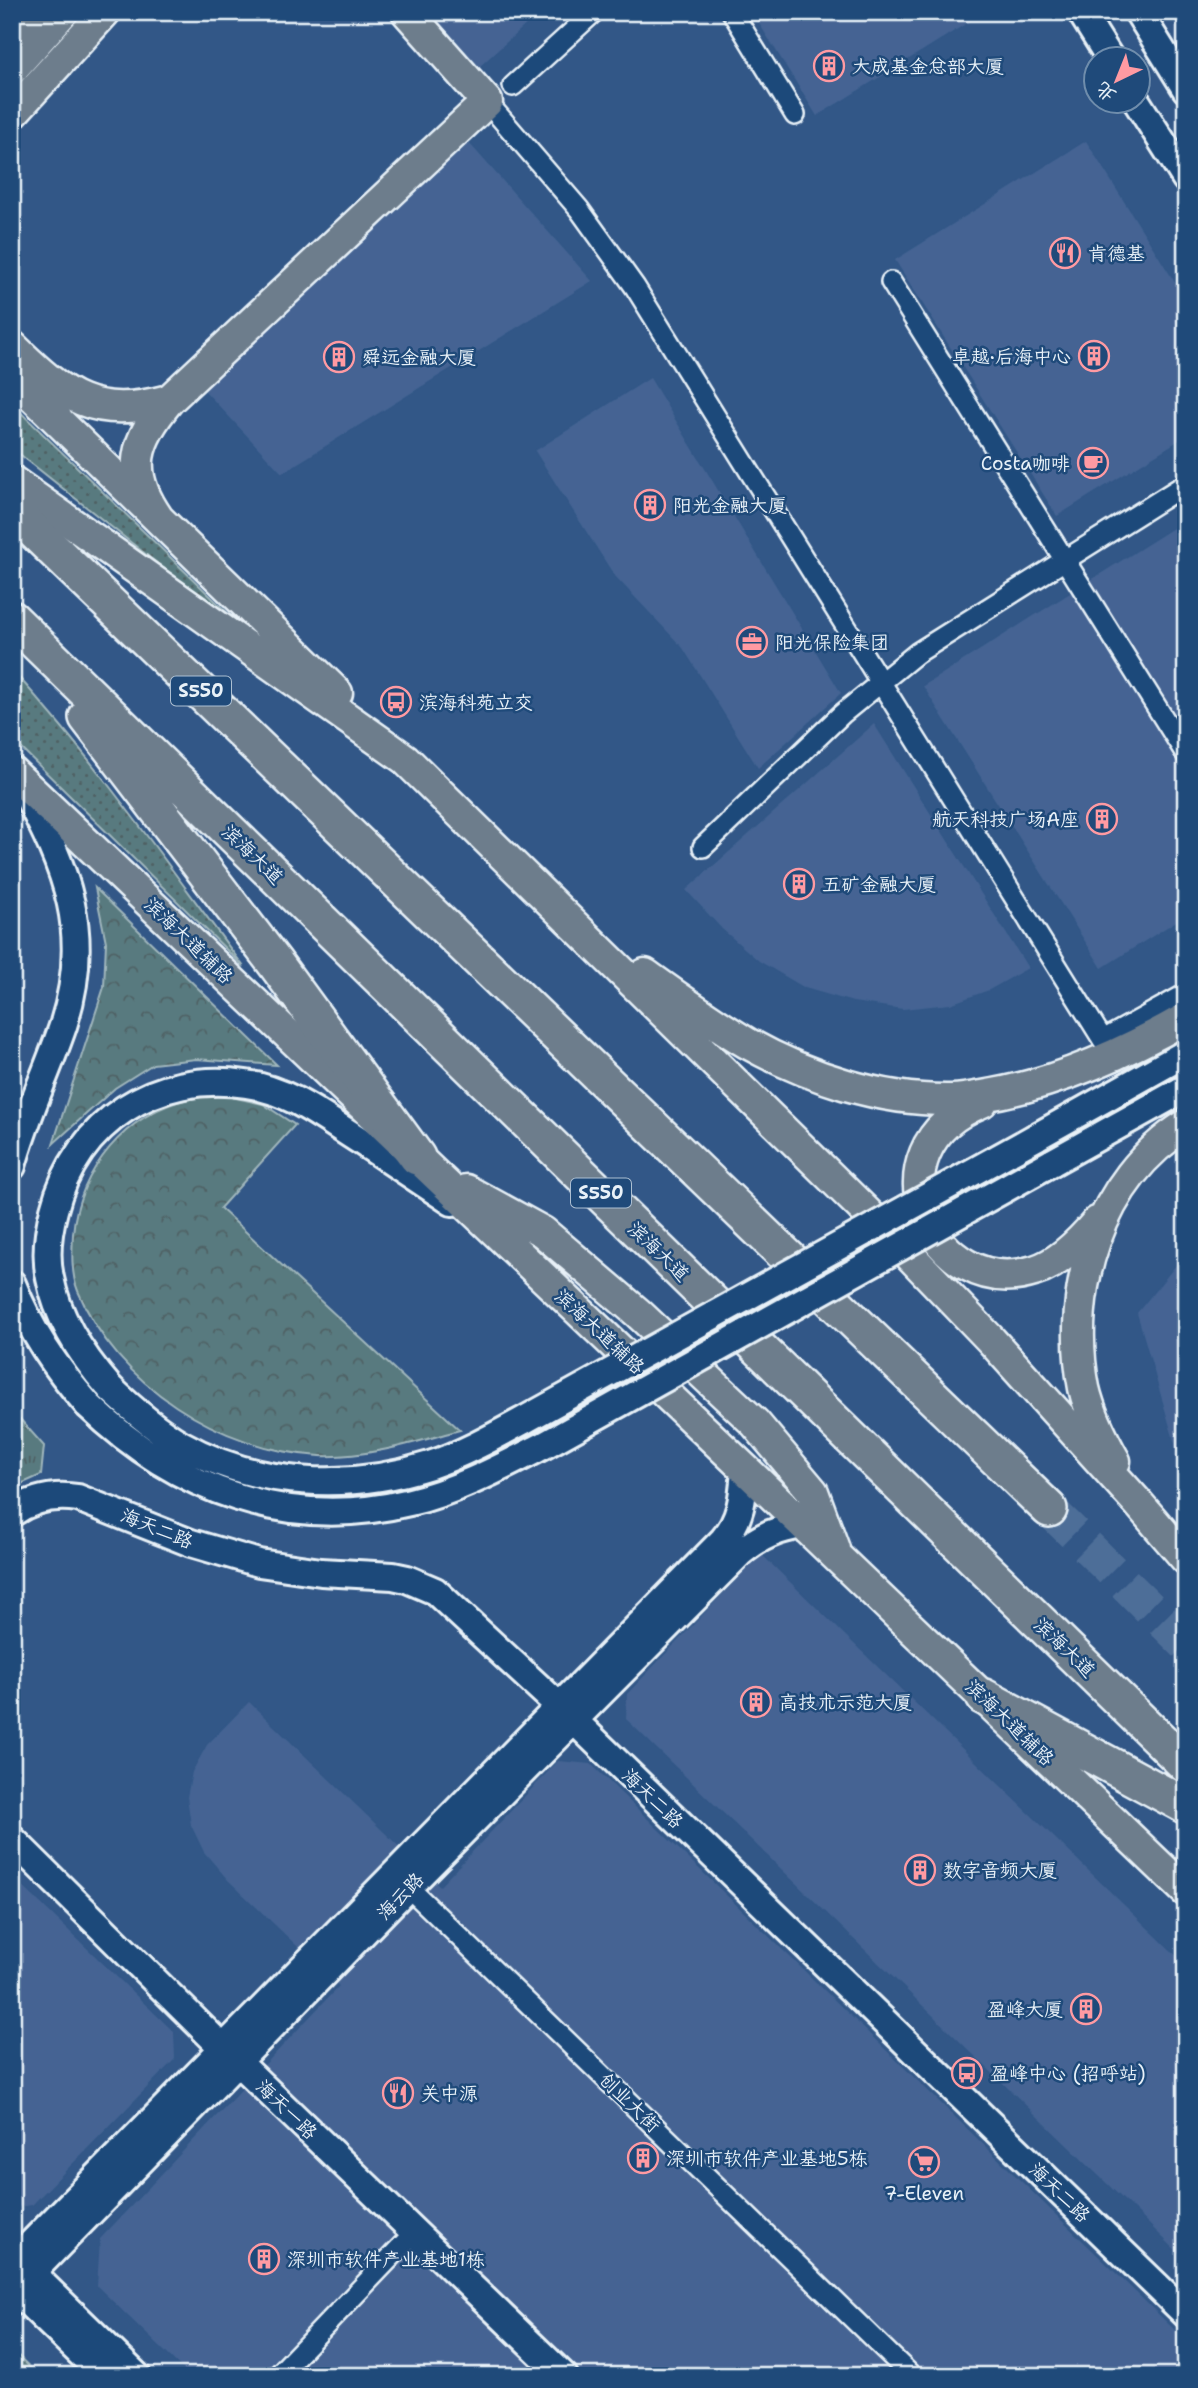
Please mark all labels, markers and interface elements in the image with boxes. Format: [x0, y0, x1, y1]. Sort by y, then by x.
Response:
north arrow [1082, 46, 1152, 116]
building icon: 大成基金总部大厦 [812, 49, 846, 83]
place label: 大成基金总部大厦 [852, 54, 1004, 79]
text: 北 [1090, 76, 1121, 108]
restaurant icon: 肯德基 [1048, 236, 1082, 270]
place label: 肯德基 [1088, 241, 1145, 266]
building icon: 卓越·后海中心 [1077, 339, 1111, 373]
building icon: 舜远金融大厦 [322, 340, 356, 374]
place label: 卓越·后海中心 [952, 344, 1071, 369]
place label: 舜远金融大厦 [362, 345, 476, 370]
cafe icon: Costa咖啡 [1076, 446, 1110, 480]
place label: Costa咖啡 [981, 451, 1070, 476]
building icon: 阳光金融大厦 [633, 488, 667, 522]
place label: 阳光金融大厦 [673, 493, 787, 518]
office icon: 阳光保险集团 [735, 625, 769, 659]
place label: 阳光保险集团 [775, 630, 889, 655]
road number: S550 [171, 676, 231, 706]
bus stop icon: 滨海科苑立交 [379, 685, 413, 719]
place label: 滨海科苑立交 [419, 690, 533, 715]
building icon: 航天科技广场A座 [1085, 802, 1119, 836]
place label: 航天科技广场A座 [932, 807, 1079, 832]
street label: 滨海大道 [217, 819, 289, 890]
building icon: 五矿金融大厦 [782, 867, 816, 901]
place label: 五矿金融大厦 [822, 872, 936, 897]
street label: 滨海大道辅路 [139, 892, 238, 989]
road number: S550 [571, 1178, 631, 1208]
street label: 滨海大道 [623, 1216, 695, 1287]
street label: 滨海大道辅路 [549, 1283, 650, 1379]
street label: 海天二路 [117, 1503, 197, 1554]
street label: 滨海大道 [1029, 1612, 1101, 1683]
street label: 滨海大道辅路 [960, 1674, 1059, 1771]
building icon: 高技术示范大厦 [739, 1685, 773, 1719]
place label: 高技术示范大厦 [779, 1690, 912, 1715]
street label: 海天二路 [617, 1763, 689, 1834]
building icon: 数字音频大厦 [903, 1853, 937, 1887]
place label: 数字音频大厦 [943, 1858, 1057, 1883]
street label: 海云路 [372, 1867, 429, 1926]
building icon: 盈峰大厦 [1069, 1992, 1103, 2026]
place label: 盈峰大厦 [987, 1997, 1063, 2022]
bus stop icon: 盈峰中心 (招呼站) [950, 2056, 984, 2090]
place label: 盈峰中心 (招呼站) [990, 2061, 1146, 2086]
street label: 创业大街 [594, 2067, 666, 2138]
street label: 海天一路 [251, 2074, 323, 2145]
restaurant icon: 关中源 [381, 2076, 415, 2110]
place label: 关中源 [421, 2081, 478, 2106]
building icon: 深圳市软件产业基地5栋 [626, 2141, 660, 2175]
supermarket icon: 7-Eleven [907, 2145, 941, 2179]
place label: 深圳市软件产业基地5栋 [666, 2146, 868, 2171]
street label: 海天二路 [1024, 2157, 1096, 2228]
place label: 7-Eleven [884, 2181, 964, 2206]
building icon: 深圳市软件产业基地1栋 [247, 2242, 281, 2276]
place label: 深圳市软件产业基地1栋 [287, 2247, 485, 2272]

